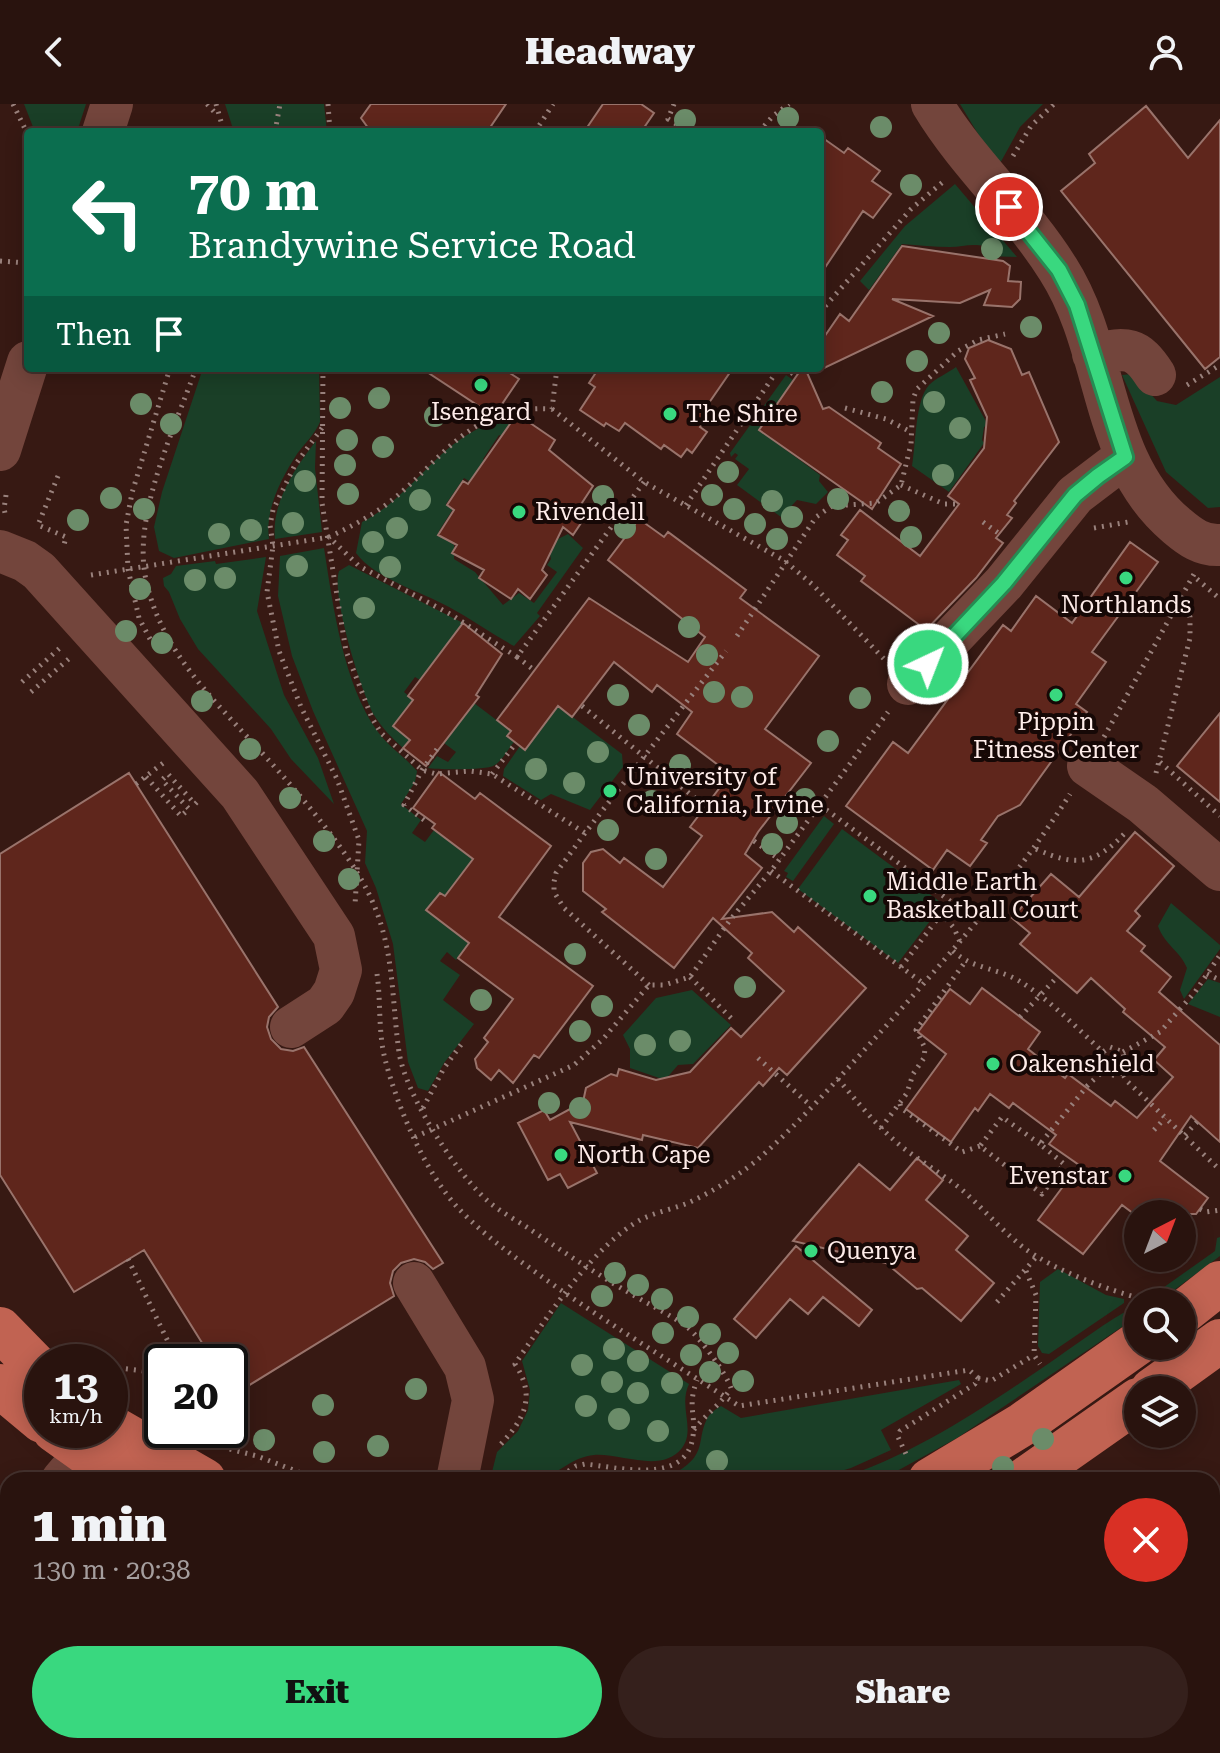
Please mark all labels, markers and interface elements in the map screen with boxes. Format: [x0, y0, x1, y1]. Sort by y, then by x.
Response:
icon: back [32, 30, 76, 74]
icon: person [1144, 30, 1188, 74]
text: Headway [525, 31, 695, 73]
text: 70 m [188, 158, 319, 224]
icon: left [56, 160, 160, 264]
pin [975, 173, 1043, 241]
icon: arrive [987, 185, 1031, 229]
text: Brandywine Service Road [188, 225, 636, 267]
icon: arrive [147, 312, 191, 356]
text: Then [56, 317, 131, 352]
marker: Isengard [472, 376, 490, 394]
place label: Isengard [431, 398, 531, 426]
place label: The Shire [686, 400, 798, 428]
marker: The Shire [661, 405, 679, 423]
place label: Rivendell [535, 498, 645, 526]
marker: Rivendell [510, 503, 528, 521]
marker: Northlands [1117, 569, 1135, 587]
place label: Northlands [1061, 591, 1191, 619]
position arrow [886, 622, 970, 706]
marker: Pippin Fitness Center [1047, 686, 1065, 704]
place label: Pippin Fitness Center [973, 708, 1139, 764]
place label: University of California, Irvine [626, 763, 824, 819]
marker: University of California, Irvine [601, 782, 619, 800]
place label: Middle Earth Basketball Court [886, 868, 1078, 924]
marker: Middle Earth Basketball Court [861, 887, 879, 905]
place label: Oakenshield [1009, 1050, 1155, 1078]
marker: Oakenshield [984, 1055, 1002, 1073]
place label: North Cape [577, 1141, 711, 1169]
marker: North Cape [552, 1146, 570, 1164]
place label: Evenstar [1009, 1162, 1109, 1190]
marker: Evenstar [1116, 1167, 1134, 1185]
north arrow [1124, 1200, 1196, 1272]
map controls [1124, 1200, 1196, 1448]
place label: Quenya [827, 1237, 916, 1265]
marker: Quenya [802, 1242, 820, 1260]
button: search [1124, 1288, 1196, 1360]
speed limit sign: 20 [144, 1344, 248, 1448]
text: 13 [54, 1362, 98, 1409]
button: layers [1124, 1376, 1196, 1448]
text: km/h [49, 1404, 103, 1428]
text: 1 min [32, 1497, 167, 1553]
button: close [1104, 1498, 1188, 1582]
text: 130 m · 20:38 [32, 1555, 191, 1585]
button: Exit [32, 1646, 602, 1738]
button: Share [618, 1646, 1188, 1738]

